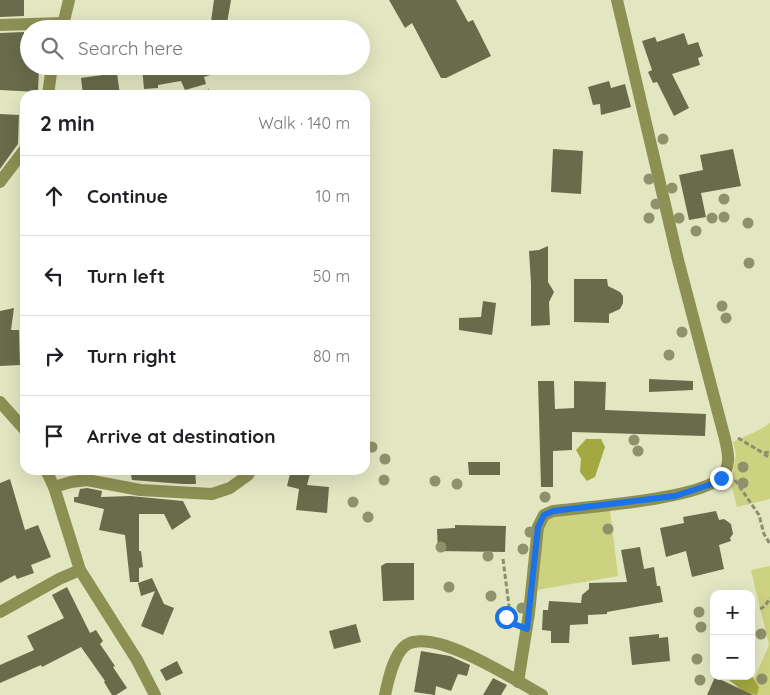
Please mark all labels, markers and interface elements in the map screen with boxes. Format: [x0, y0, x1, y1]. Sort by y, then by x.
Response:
search box [20, 20, 370, 75]
icon: search [38, 34, 66, 62]
text: Search here [78, 36, 183, 60]
text: 2 min [40, 110, 95, 136]
text: Walk · 140 m [258, 113, 350, 133]
icon: ahead [40, 182, 68, 210]
text: Continue [87, 184, 168, 208]
text: 10 m [316, 186, 350, 206]
icon: left [40, 262, 68, 290]
text: Turn left [87, 264, 165, 288]
text: 50 m [313, 266, 350, 286]
icon: right [40, 342, 68, 370]
text: Turn right [87, 344, 176, 368]
text: 80 m [313, 346, 350, 366]
icon: arrive [40, 422, 68, 450]
text: Arrive at destination [87, 424, 276, 448]
route end [710, 467, 733, 490]
map controls [710, 590, 755, 680]
button: + [710, 590, 755, 635]
route start [495, 606, 518, 629]
button: − [710, 635, 755, 680]

